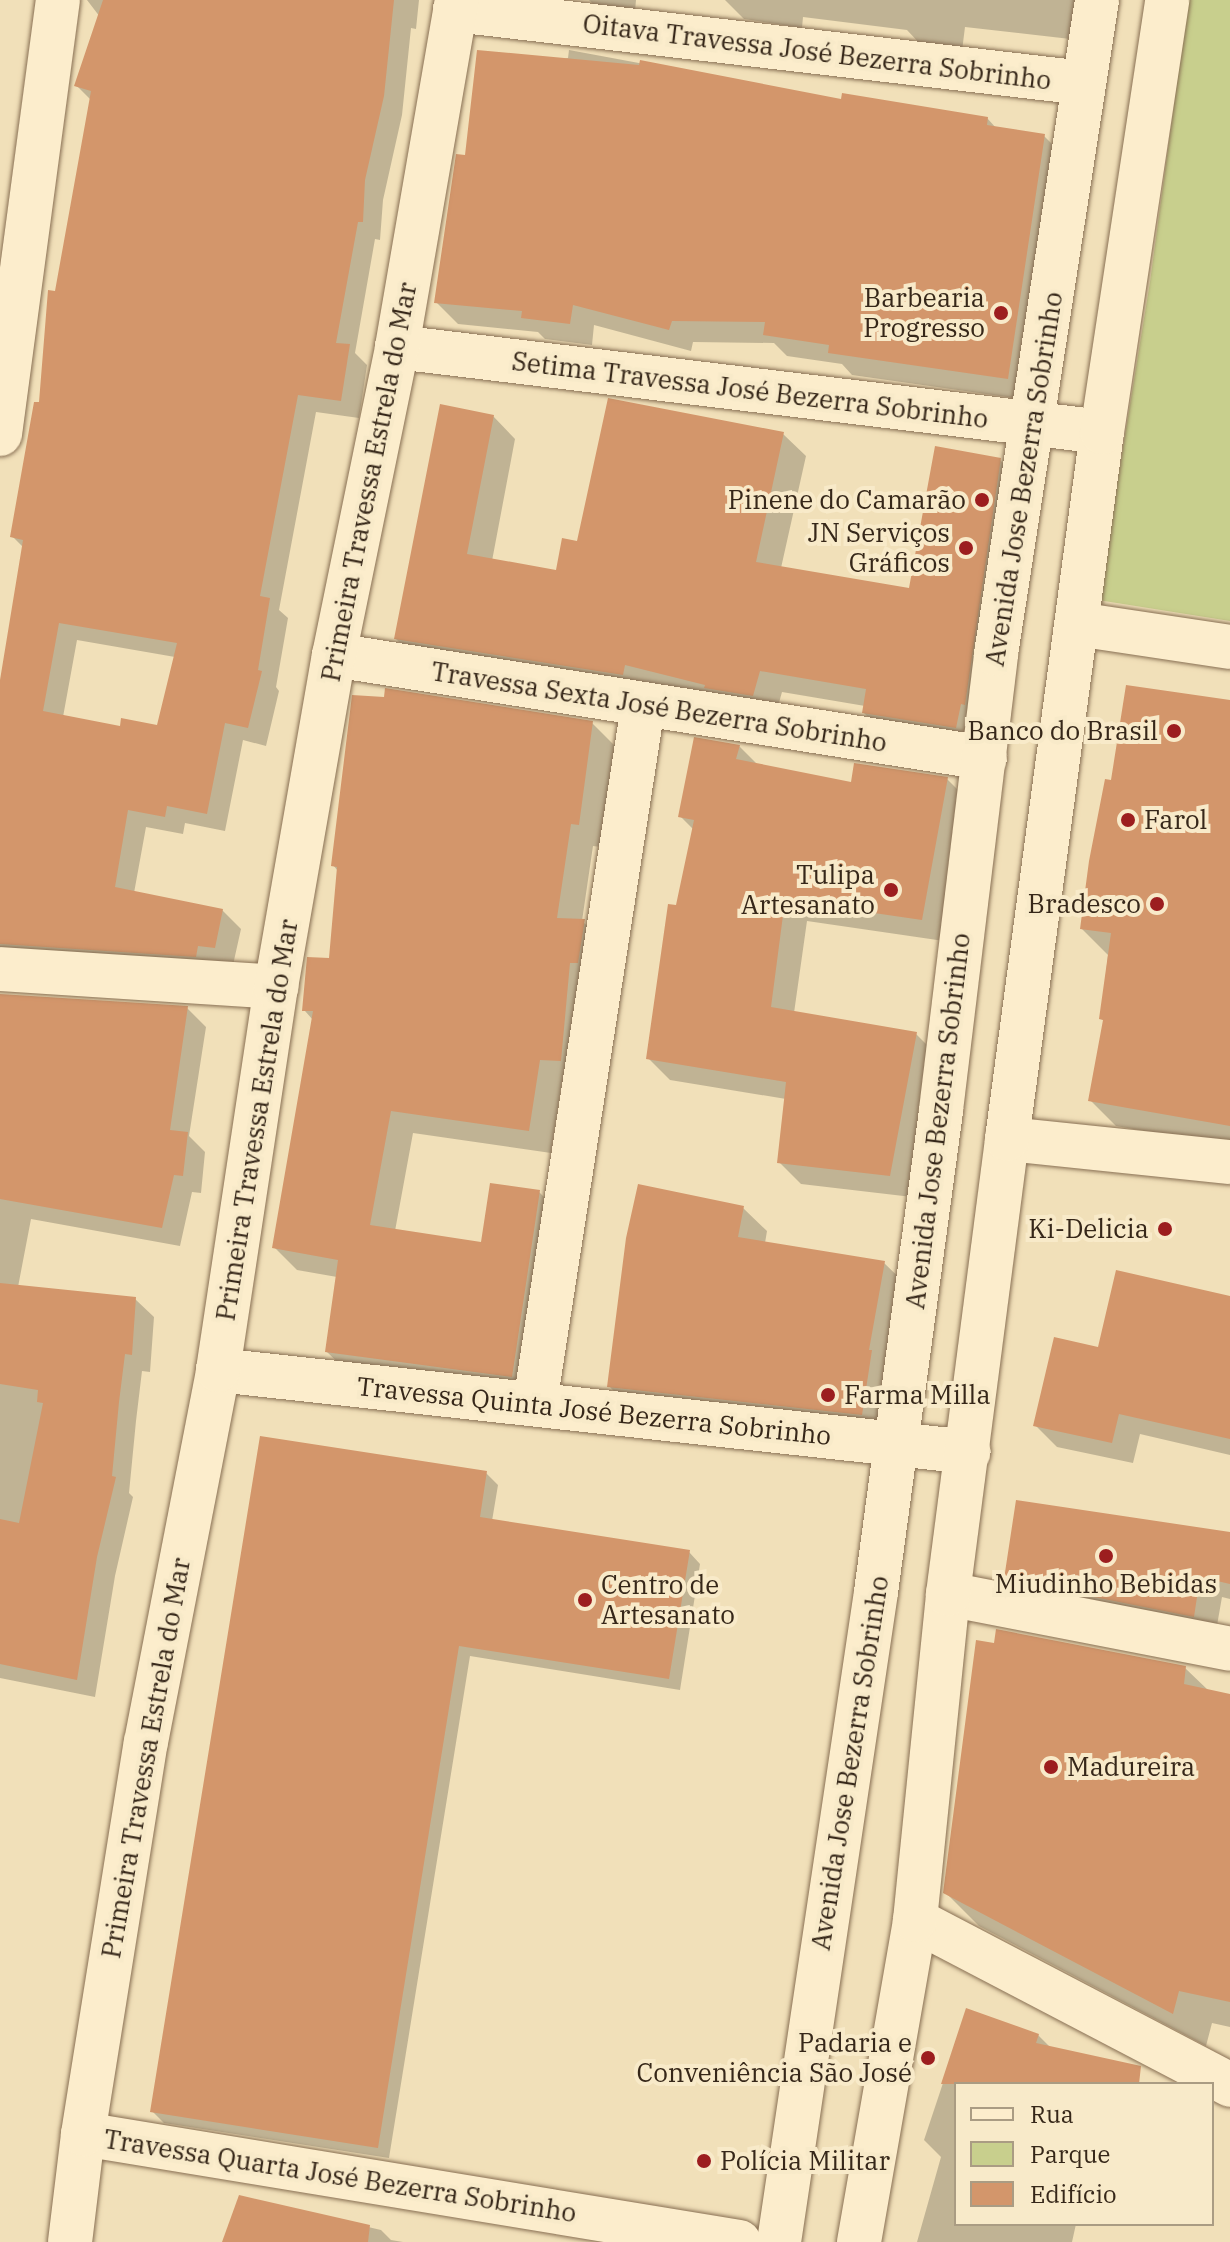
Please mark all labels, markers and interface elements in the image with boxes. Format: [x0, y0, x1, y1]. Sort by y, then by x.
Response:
street label: Oitava Travessa José Bezerra Sobrinho [581, 8, 1053, 96]
street label: Primeira Travessa Estrela do Mar [315, 280, 423, 684]
place label: Barbearia Progresso [863, 282, 985, 344]
street label: Avenida Jose Bezerra Sobrinho [979, 290, 1069, 668]
marker: Barbearia Progresso [992, 304, 1010, 322]
street label: Setima Travessa José Bezerra Sobrinho [510, 345, 990, 435]
place label: Pinene do Camarão [728, 484, 966, 516]
marker: Pinene do Camarão [973, 491, 991, 509]
place label: JN Serviços Gráficos [808, 517, 950, 578]
marker: JN Serviços Gráficos [957, 539, 975, 557]
street label: Travessa Sexta José Bezerra Sobrinho [429, 656, 889, 758]
place label: Banco do Brasil [968, 715, 1158, 747]
marker: Banco do Brasil [1165, 722, 1183, 740]
place label: Farol [1144, 804, 1207, 836]
marker: Farol [1119, 811, 1137, 829]
place label: Tulipa Artesanato [741, 859, 875, 920]
marker: Tulipa Artesanato [882, 881, 900, 899]
place label: Bradesco [1028, 888, 1141, 920]
marker: Bradesco [1148, 895, 1166, 913]
street label: Primeira Travessa Estrela do Mar [210, 917, 304, 1323]
street label: Avenida Jose Bezerra Sobrinho [899, 931, 977, 1311]
place label: Ki-Delicia [1028, 1213, 1149, 1245]
marker: Ki-Delicia [1156, 1220, 1174, 1238]
street label: Travessa Quinta José Bezerra Sobrinho [355, 1371, 833, 1451]
place label: Farma Milla [844, 1379, 991, 1411]
marker: Farma Milla [819, 1386, 837, 1404]
marker: Miudinho Bebidas [1097, 1547, 1115, 1565]
street label: Primeira Travessa Estrela do Mar [95, 1555, 197, 1961]
place label: Miudinho Bebidas [995, 1568, 1217, 1600]
place label: Centro de Artesanato [601, 1569, 735, 1630]
street label: Avenida Jose Bezerra Sobrinho [805, 1574, 895, 1952]
marker: Centro de Artesanato [576, 1591, 594, 1609]
place label: Madureira [1067, 1751, 1195, 1783]
marker: Madureira [1042, 1758, 1060, 1776]
place label: Padaria e Conveniência São José [637, 2027, 912, 2088]
marker: Padaria e Conveniência São José [919, 2049, 937, 2067]
legend [954, 2082, 1214, 2226]
text: Rua [1030, 2098, 1074, 2130]
street label: Travessa Quarta José Bezerra Sobrinho [101, 2123, 579, 2229]
text: Parque [1030, 2138, 1110, 2170]
place label: Polícia Militar [720, 2145, 890, 2177]
marker: Polícia Militar [695, 2152, 713, 2170]
text: Edifício [1030, 2178, 1117, 2210]

